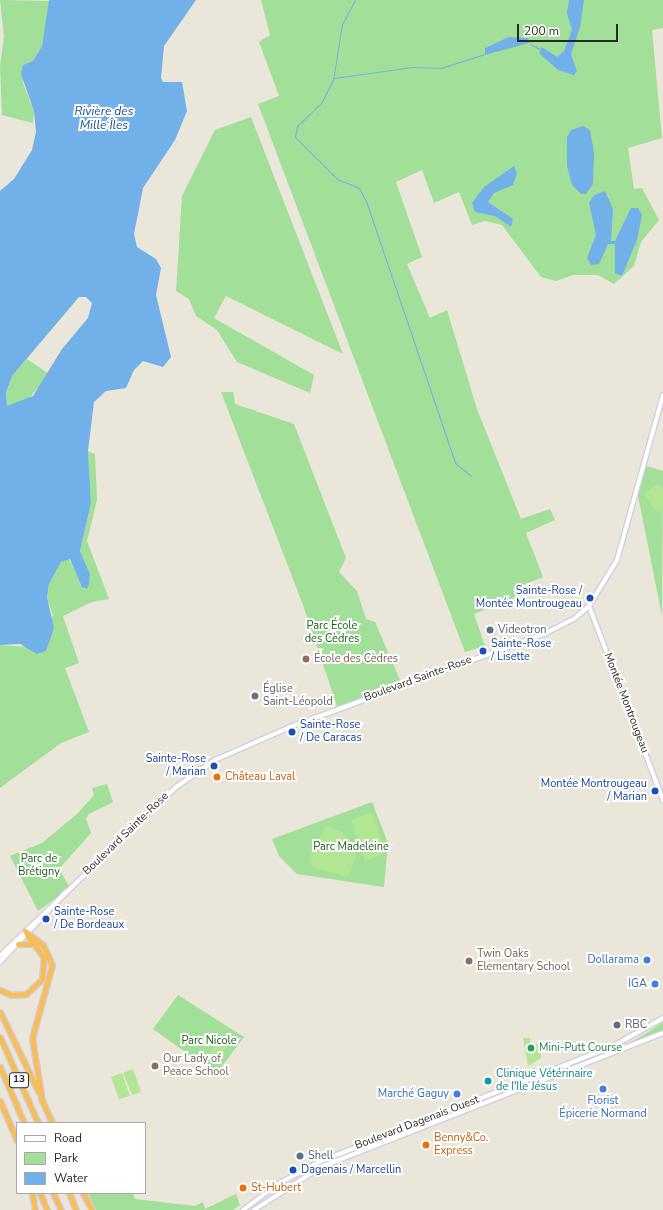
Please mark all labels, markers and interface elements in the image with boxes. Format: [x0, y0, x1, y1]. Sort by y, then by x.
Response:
scale bar [519, 16, 620, 42]
text: 200 m [524, 23, 559, 39]
water label: Rivière des Mille Îles [75, 105, 133, 133]
place label: Sainte-Rose / Montée Montrougeau [476, 585, 582, 611]
marker: Sainte-Rose / Montée Montrougeau [585, 593, 595, 603]
park label: Parc École des Cèdres [305, 620, 359, 646]
place label: Videotron [498, 623, 547, 637]
marker: Videotron [485, 625, 495, 635]
place label: Sainte-Rose / Lisette [491, 638, 551, 664]
marker: Sainte-Rose / Lisette [478, 646, 488, 656]
street label: Montée Montrougeau [601, 651, 651, 755]
place label: École des Cèdres [314, 652, 398, 666]
street label: Boulevard Sainte-Rose [362, 653, 474, 705]
marker: École des Cèdres [301, 654, 311, 664]
place label: Église Saint-Léopold [263, 683, 333, 709]
marker: Église Saint-Léopold [250, 691, 260, 701]
place label: Sainte-Rose / De Caracas [300, 719, 362, 745]
marker: Sainte-Rose / De Caracas [287, 727, 297, 737]
place label: Sainte-Rose / Marian [146, 753, 206, 779]
marker: Sainte-Rose / Marian [209, 761, 219, 771]
place label: Château Laval [225, 770, 295, 784]
marker: Château Laval [212, 772, 222, 782]
place label: Montée Montrougeau / Marian [541, 778, 647, 804]
marker: Montée Montrougeau / Marian [650, 786, 660, 796]
street label: Boulevard Sainte-Rose [81, 790, 171, 878]
park label: Parc Madeleine [313, 840, 389, 854]
park label: Parc de Brétigny [18, 853, 60, 879]
place label: Sainte-Rose / De Bordeaux [54, 906, 124, 932]
marker: Sainte-Rose / De Bordeaux [41, 914, 51, 924]
place label: Twin Oaks Elementary School [477, 948, 570, 974]
place label: Dollarama [587, 953, 639, 967]
marker: Dollarama [642, 955, 652, 965]
marker: Twin Oaks Elementary School [464, 956, 474, 966]
place label: IGA [628, 977, 647, 991]
marker: IGA [650, 979, 660, 989]
place label: RBC [625, 1018, 647, 1032]
marker: RBC [612, 1020, 622, 1030]
park label: Parc Nicole [181, 1034, 237, 1048]
place label: Mini-Putt Course [539, 1041, 622, 1055]
marker: Mini-Putt Course [526, 1043, 536, 1053]
place label: Our Lady of Peace School [163, 1053, 229, 1079]
marker: Our Lady of Peace School [150, 1061, 160, 1071]
place label: Clinique Vétérinaire de I'Ile Jésus [496, 1068, 593, 1094]
road number: 13 [9, 1072, 29, 1088]
marker: Clinique Vétérinaire de I'Ile Jésus [483, 1076, 493, 1086]
marker: Florist Épicerie Normand [598, 1084, 608, 1094]
place label: Marché Gaguy [378, 1087, 449, 1101]
marker: Marché Gaguy [452, 1089, 462, 1099]
street label: Boulevard Dagenais Ouest [353, 1093, 481, 1153]
place label: Florist Épicerie Normand [559, 1095, 647, 1121]
legend [16, 1122, 146, 1194]
text: Road [54, 1130, 82, 1146]
place label: Benny&Co. Express [434, 1132, 488, 1158]
marker: Benny&Co. Express [421, 1140, 431, 1150]
place label: Shell [308, 1149, 333, 1163]
text: Park [54, 1150, 78, 1166]
marker: Shell [295, 1151, 305, 1161]
place label: Dagenais / Marcellin [301, 1163, 401, 1177]
marker: Dagenais / Marcellin [288, 1165, 298, 1175]
text: Water [54, 1170, 88, 1186]
place label: St-Hubert [251, 1181, 301, 1195]
marker: St-Hubert [238, 1183, 248, 1193]

